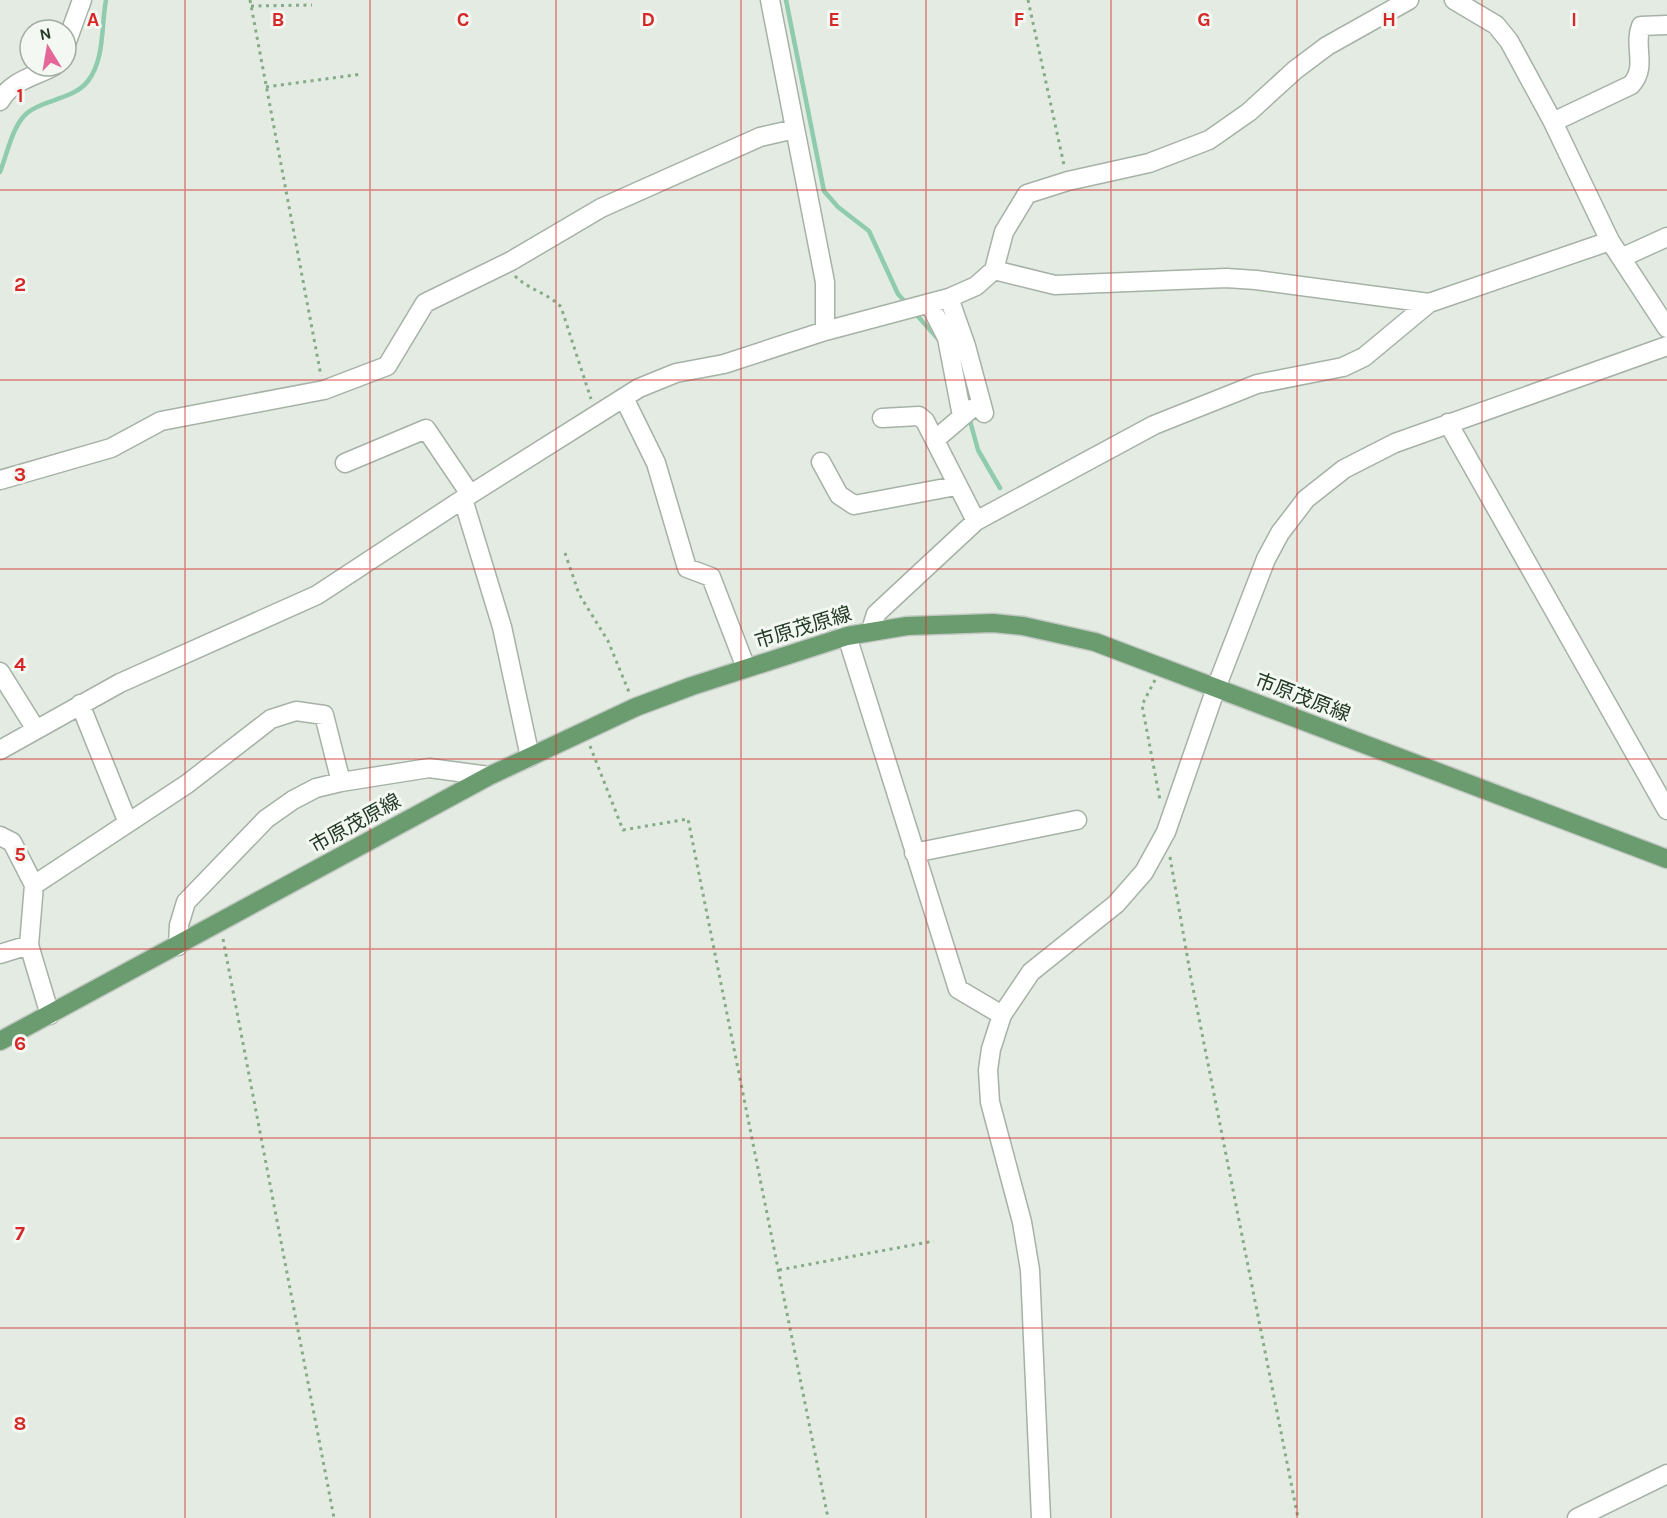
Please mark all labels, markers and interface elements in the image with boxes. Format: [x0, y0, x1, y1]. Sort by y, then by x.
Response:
text: A [87, 8, 100, 31]
text: B [272, 8, 284, 31]
text: C [457, 8, 469, 31]
text: D [641, 8, 655, 31]
text: E [828, 8, 840, 31]
text: F [1014, 8, 1025, 31]
text: G [1197, 8, 1211, 31]
text: H [1382, 8, 1396, 31]
text: I [1571, 8, 1577, 31]
north arrow [18, 18, 78, 78]
text: N [38, 23, 53, 44]
text: 1 [16, 84, 24, 107]
text: 2 [14, 273, 26, 296]
text: 3 [14, 463, 26, 486]
street label: 市原茂原線 [752, 602, 854, 653]
text: 4 [14, 653, 26, 676]
street label: 市原茂原線 [1252, 669, 1354, 726]
street label: 市原茂原線 [306, 789, 405, 858]
text: 5 [14, 843, 26, 866]
text: 6 [14, 1032, 26, 1055]
text: 7 [15, 1222, 25, 1245]
text: 8 [14, 1412, 26, 1435]

